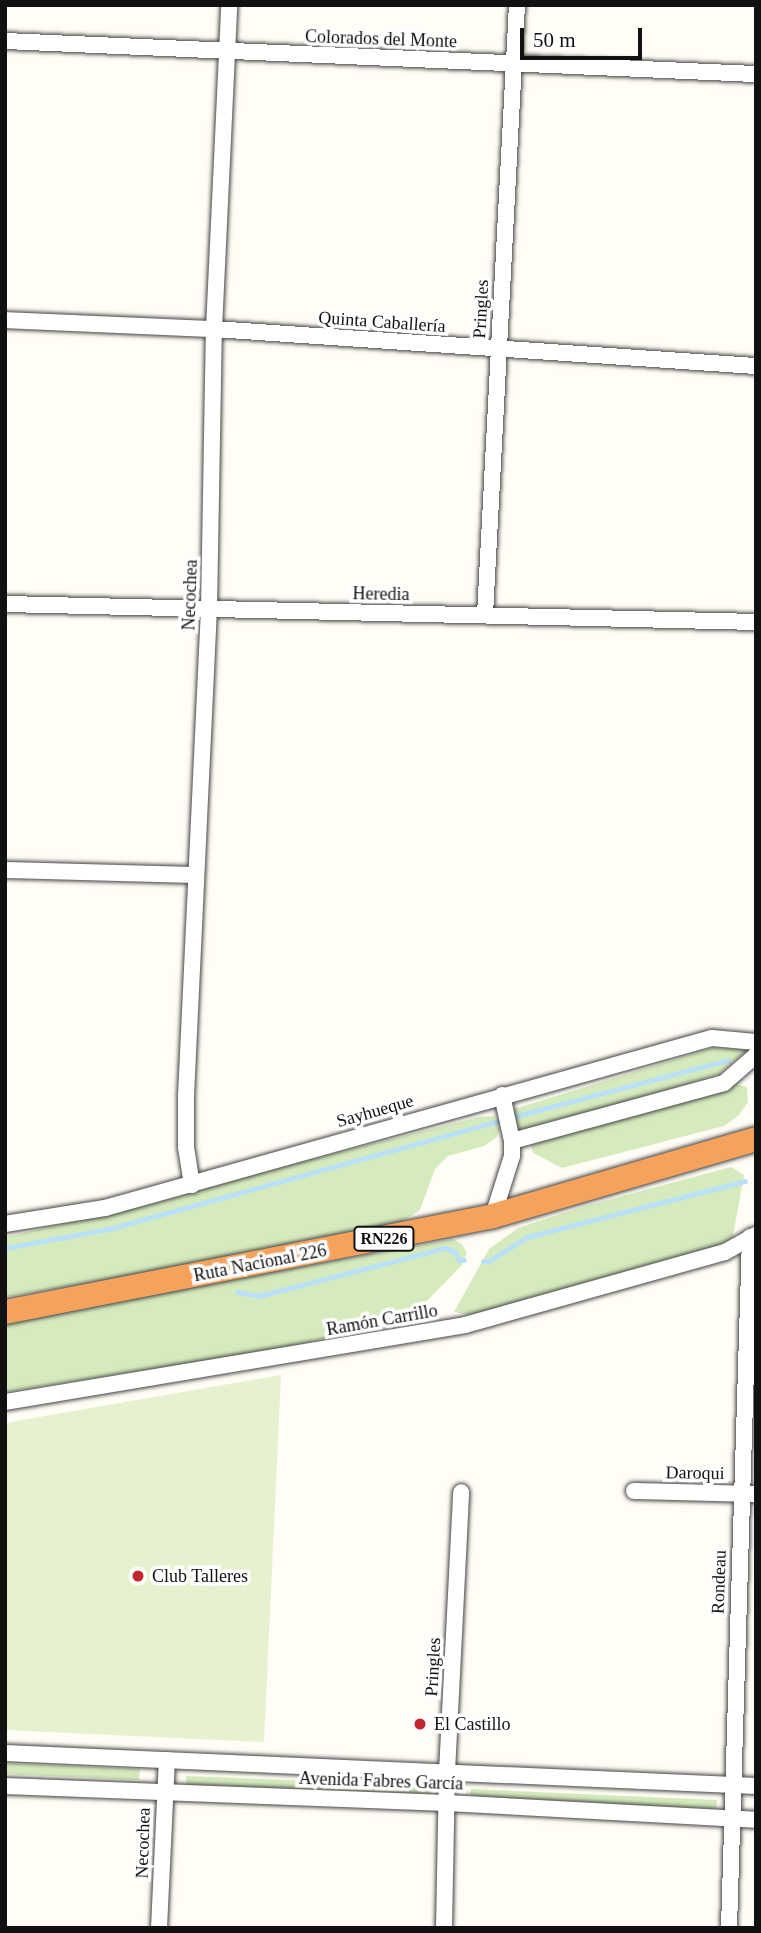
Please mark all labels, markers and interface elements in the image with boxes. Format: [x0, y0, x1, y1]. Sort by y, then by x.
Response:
scale bar [523, 14, 646, 58]
street label: Colorados del Monte [305, 26, 457, 52]
text: 50 m [533, 28, 576, 52]
street label: Pringles [469, 279, 493, 339]
street label: Quinta Caballería [318, 307, 446, 337]
street label: Necochea [178, 559, 202, 631]
street label: Heredia [352, 583, 410, 605]
street label: Sayhueque [334, 1090, 416, 1132]
road number: RN226 [352, 1226, 416, 1252]
street label: Ruta Nacional 226 [192, 1240, 328, 1286]
street label: Ramón Carrillo [325, 1300, 439, 1340]
street label: Daroqui [665, 1462, 725, 1484]
street label: Rondeau [707, 1550, 731, 1614]
place label: Club Talleres [152, 1565, 248, 1587]
marker: Club Talleres [130, 1568, 146, 1584]
street label: Pringles [421, 1637, 445, 1697]
place label: El Castillo [434, 1713, 510, 1735]
marker: El Castillo [412, 1716, 428, 1732]
street label: Avenida Fabres García [298, 1767, 464, 1795]
street label: Necochea [131, 1807, 155, 1879]

